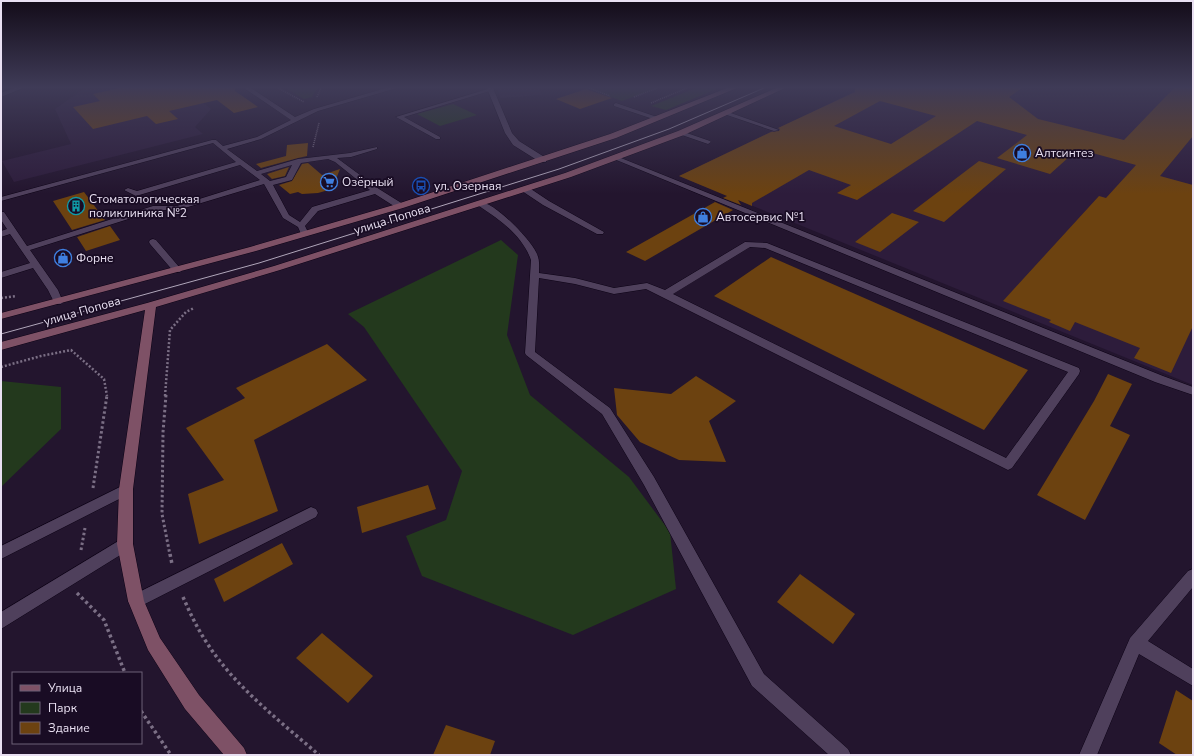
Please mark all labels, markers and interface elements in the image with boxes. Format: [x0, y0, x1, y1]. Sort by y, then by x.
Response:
shop icon: Алтсинтез [1012, 143, 1032, 163]
place label: Алтсинтез [1035, 145, 1093, 161]
supermarket icon: Озёрный [319, 172, 339, 192]
place label: Озёрный [342, 174, 394, 190]
bus stop icon: ул. Озерная [411, 176, 431, 196]
place label: ул. Озерная [434, 178, 501, 194]
place label: Стоматологическая поликлиника №2 [89, 191, 200, 221]
building icon: Стоматологическая поликлиника №2 [66, 196, 86, 216]
street label: улица Попова [352, 200, 432, 238]
shop icon: Автосервис №1 [693, 207, 713, 227]
place label: Автосервис №1 [716, 209, 805, 225]
shop icon: Форне [53, 248, 73, 268]
place label: Форне [76, 250, 114, 266]
street label: улица Попова [42, 292, 122, 330]
legend [12, 672, 142, 744]
text: Улица [47, 680, 82, 696]
text: Парк [48, 700, 78, 716]
text: Здание [48, 720, 90, 736]

